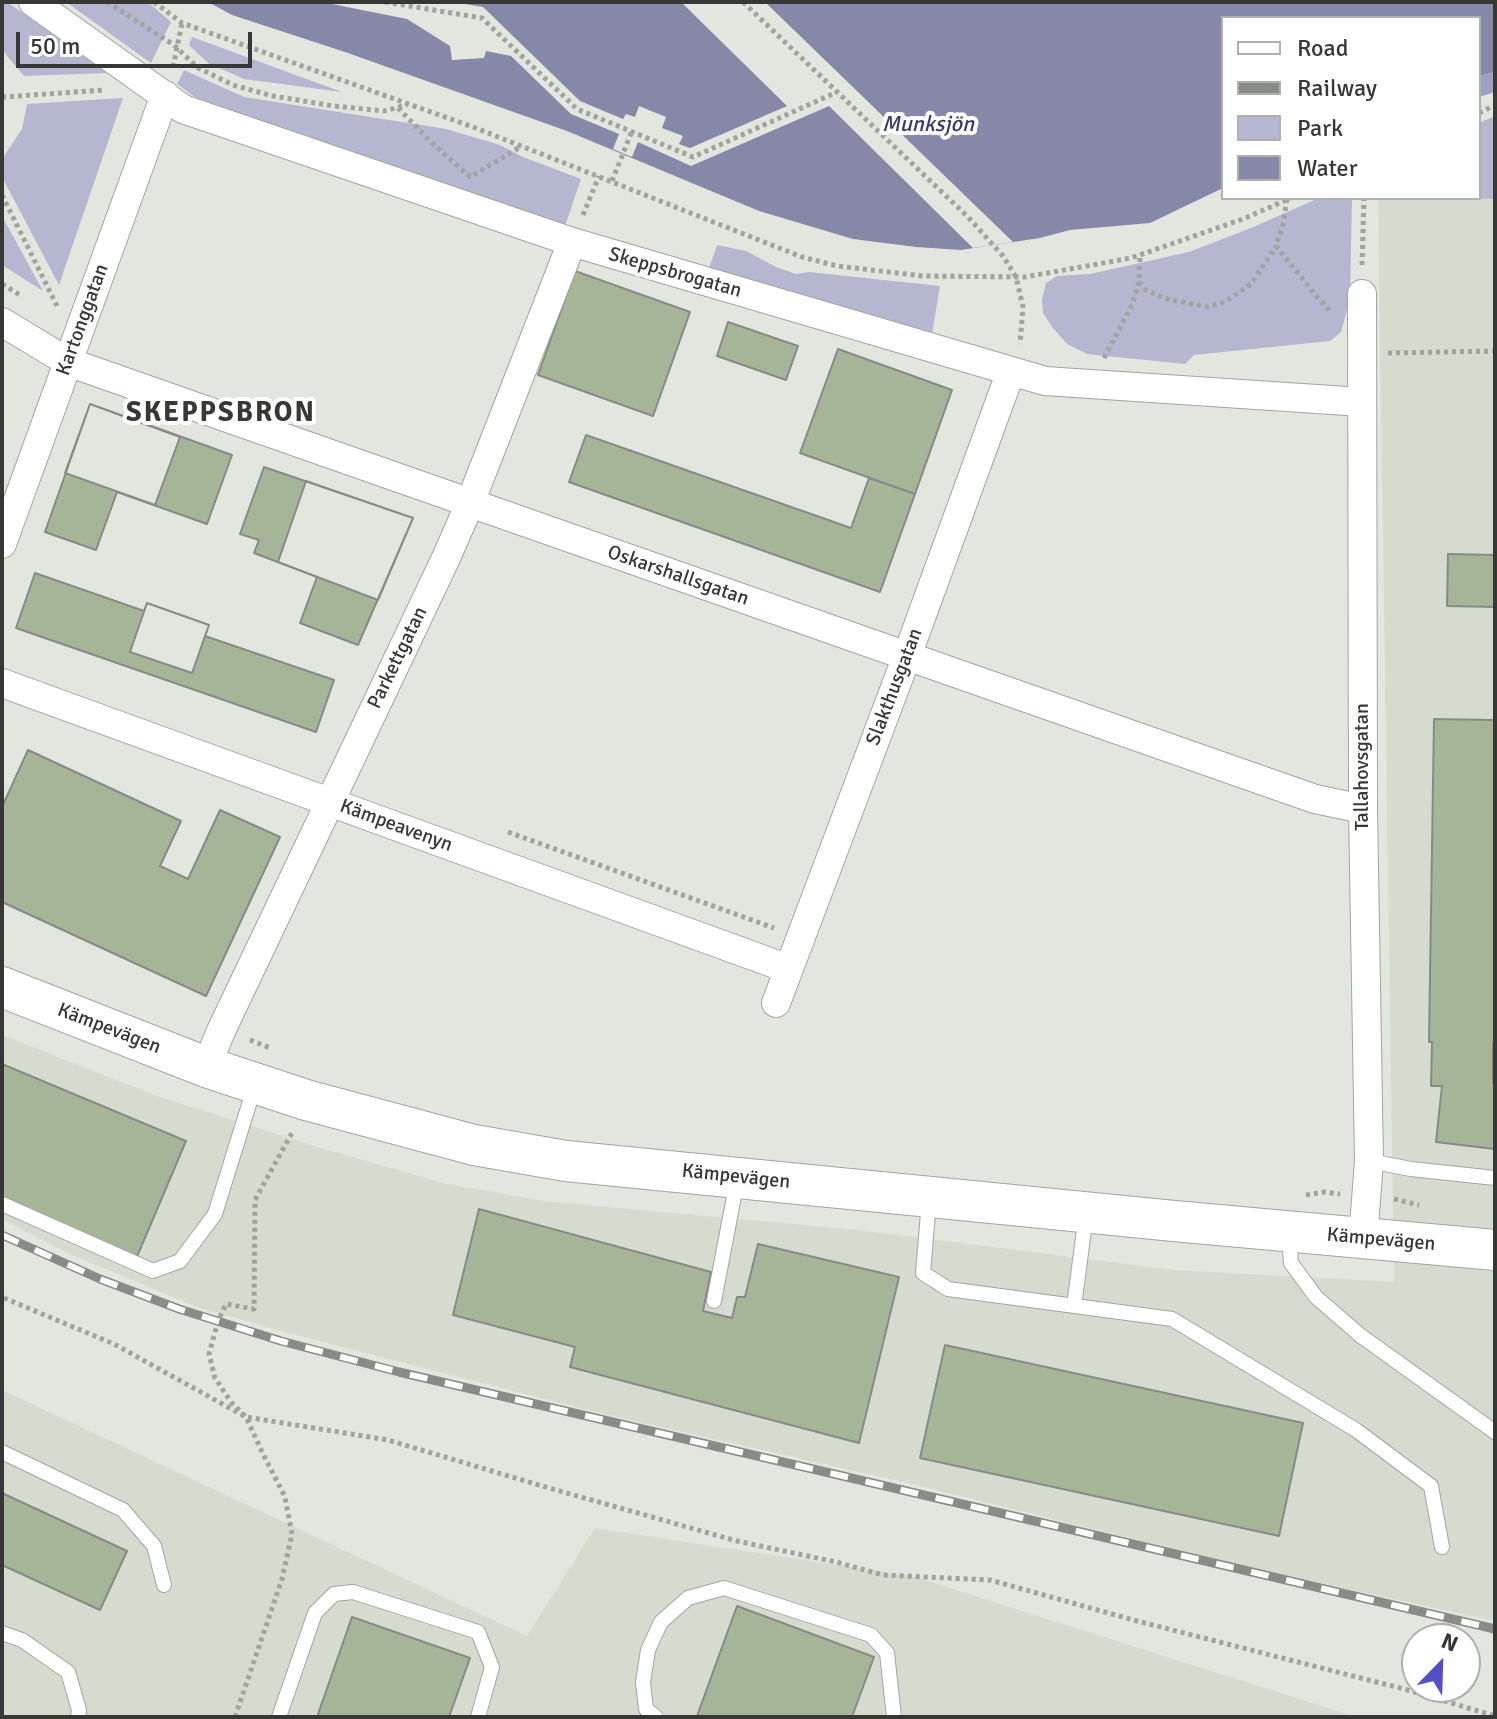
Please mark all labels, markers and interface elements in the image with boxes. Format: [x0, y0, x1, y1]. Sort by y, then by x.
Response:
scale bar [20, 16, 256, 66]
legend [1221, 16, 1481, 200]
text: 50 m [30, 31, 80, 61]
text: Road [1297, 33, 1348, 63]
text: Railway [1297, 73, 1377, 103]
water label: Munksjön [882, 112, 974, 138]
text: Park [1297, 113, 1343, 143]
text: Water [1297, 153, 1357, 183]
street label: Skeppsbrogatan [606, 243, 744, 303]
street label: Kartonggatan [52, 261, 114, 379]
district label: SKEPPSBRON [126, 397, 316, 431]
street label: Oskarshallsgatan [604, 541, 752, 611]
street label: Parkettgatan [363, 603, 433, 713]
street label: Slakthusgatan [862, 625, 928, 749]
street label: Tallahovsgatan [1351, 703, 1375, 831]
street label: Kämpeavenyn [336, 795, 456, 857]
street label: Kämpevägen [54, 998, 164, 1060]
street label: Kämpevägen [681, 1159, 791, 1195]
street label: Kämpevägen [1326, 1223, 1436, 1257]
north arrow [1401, 1623, 1481, 1703]
text: N [1437, 1627, 1462, 1658]

